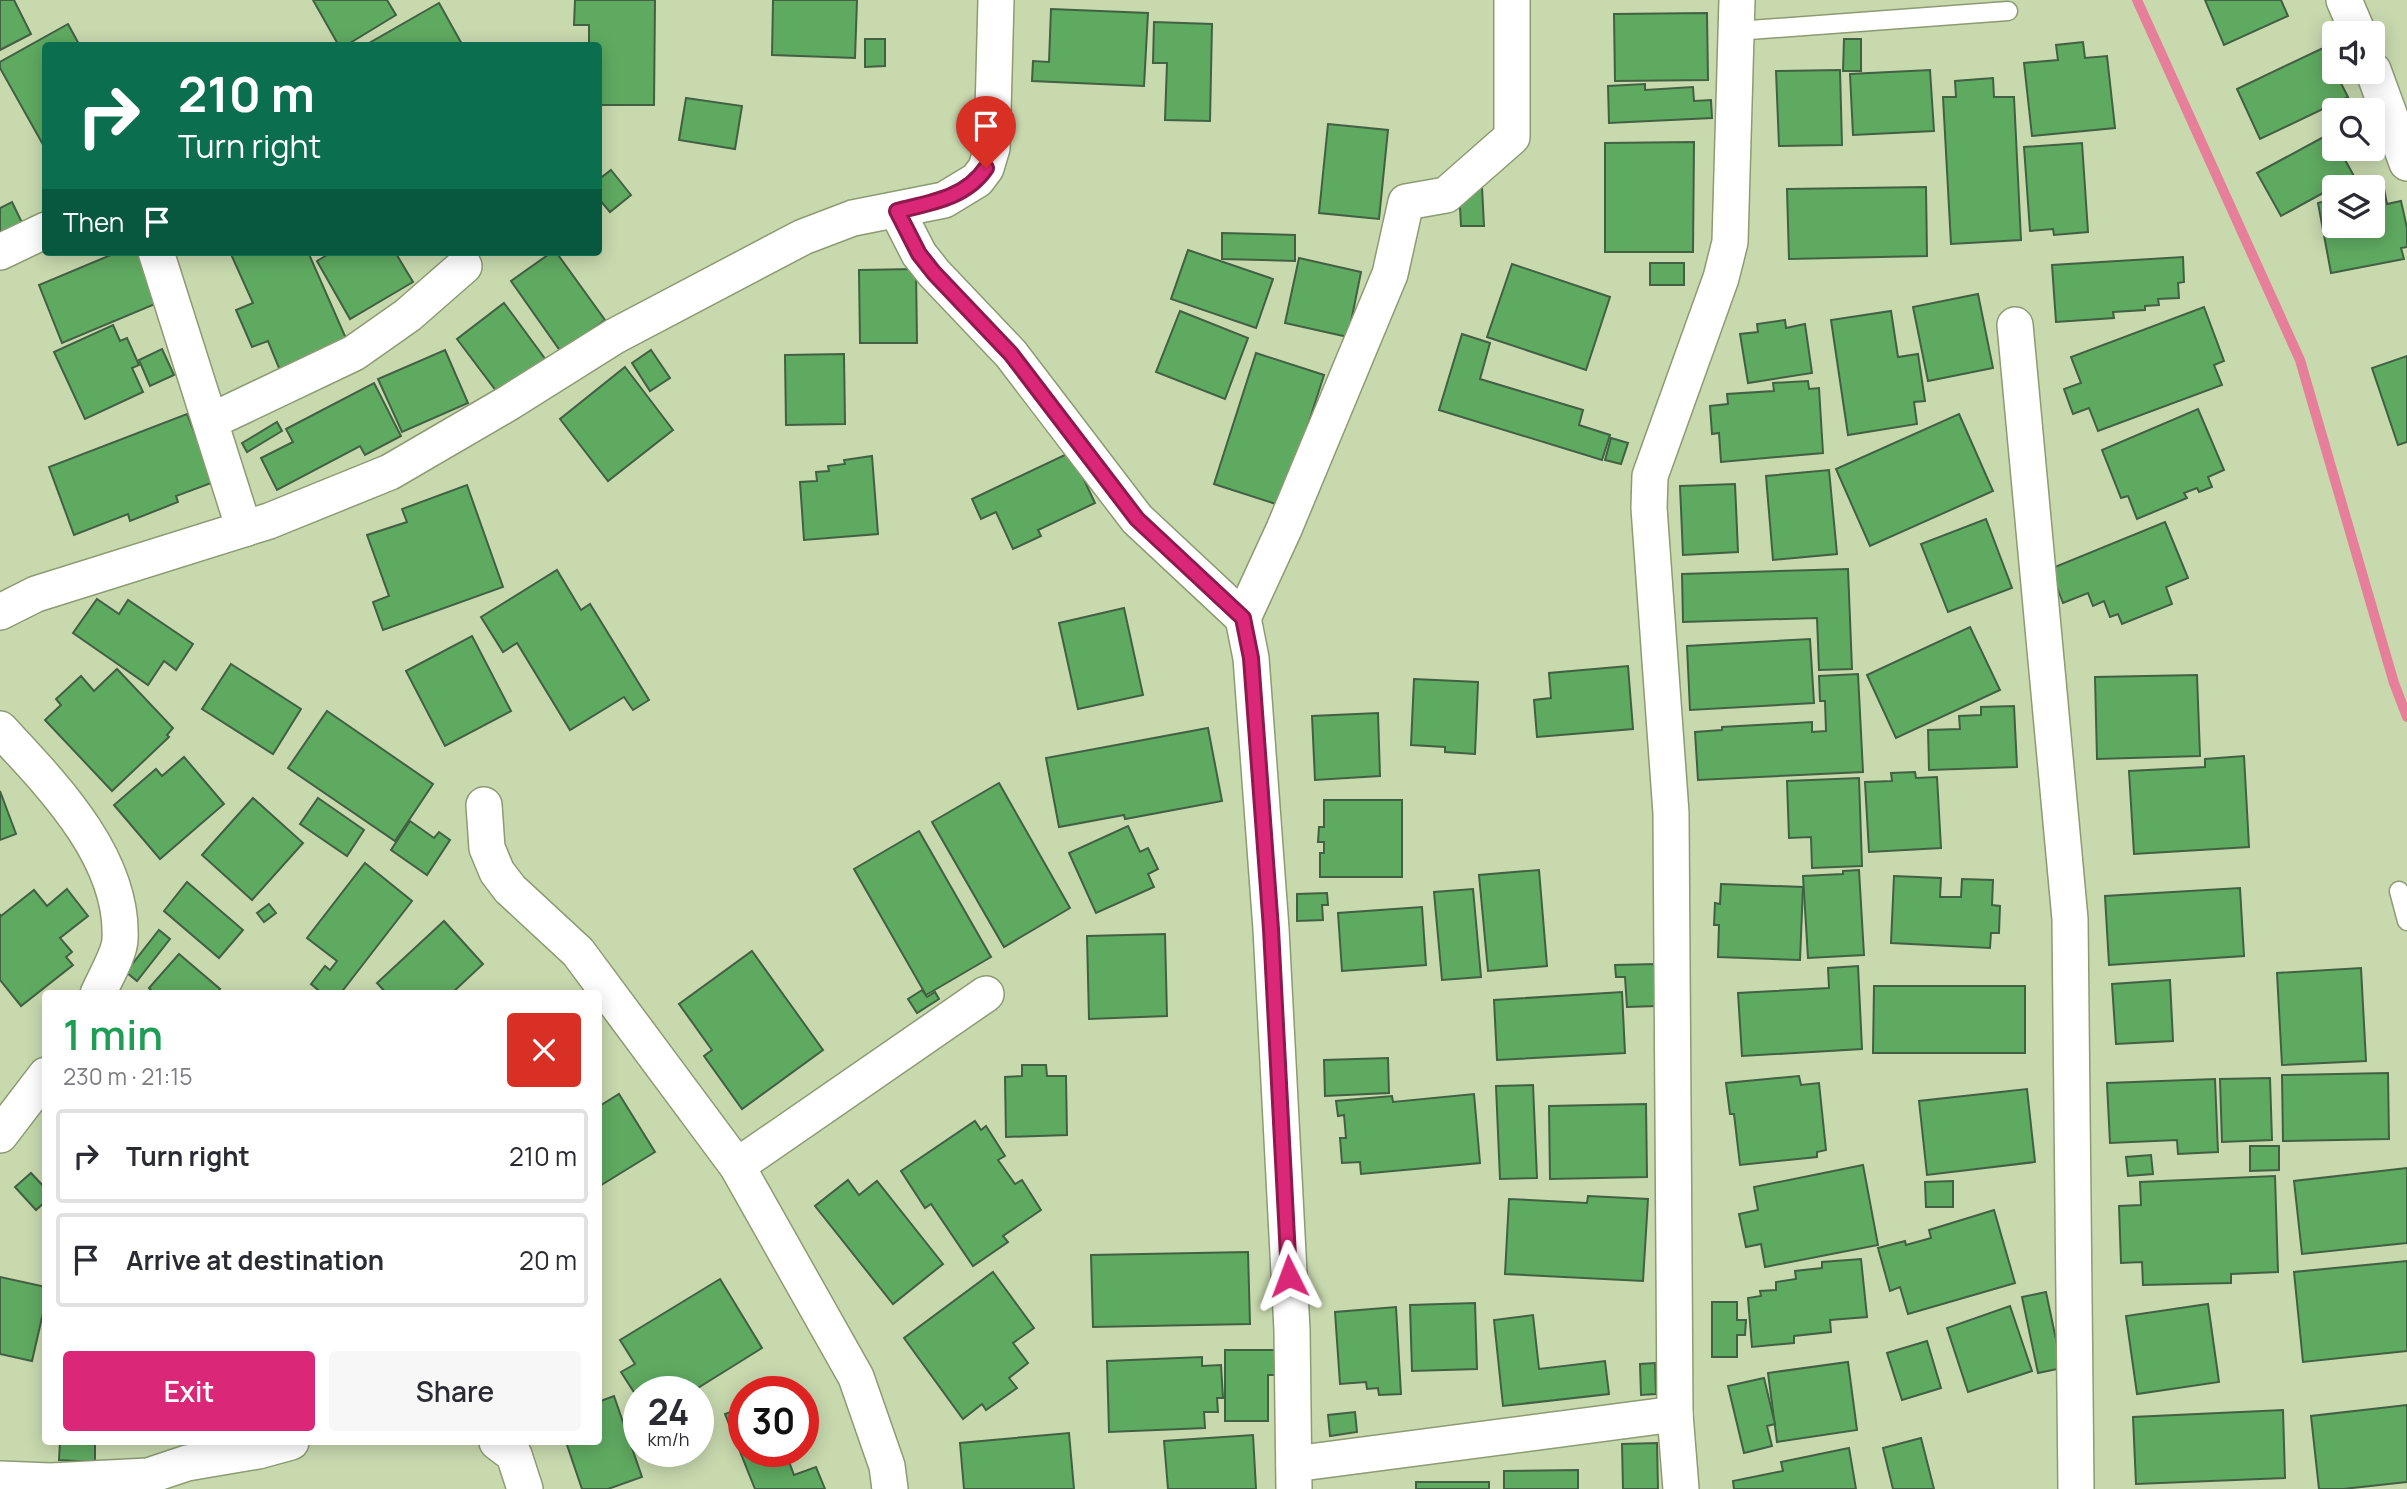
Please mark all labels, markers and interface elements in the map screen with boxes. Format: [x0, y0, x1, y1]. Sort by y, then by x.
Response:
map controls [2322, 21, 2385, 238]
button: sound [2322, 21, 2385, 84]
text: 210 m [178, 60, 315, 127]
icon: right [63, 70, 154, 161]
pin [956, 96, 1016, 168]
button: search [2322, 98, 2385, 161]
icon: arrive [967, 107, 1005, 145]
text: Turn right [178, 124, 321, 168]
button: layers [2322, 175, 2385, 238]
icon: arrive [138, 203, 176, 241]
text: Then [63, 204, 124, 240]
text: 1 min [63, 1005, 163, 1063]
button: close [507, 1013, 581, 1087]
text: 230 m · 21:15 [63, 1060, 193, 1092]
icon: right [67, 1137, 105, 1175]
text: Turn right [126, 1138, 250, 1174]
text: 210 m [509, 1138, 577, 1174]
position arrow [1252, 1239, 1326, 1313]
icon: arrive [67, 1241, 105, 1279]
text: Arrive at destination [126, 1242, 384, 1278]
text: 20 m [519, 1242, 577, 1278]
button: Exit [63, 1351, 315, 1431]
button: Share [329, 1351, 581, 1431]
speed limit sign: 30 [728, 1376, 819, 1467]
text: 24 [648, 1388, 689, 1436]
text: km/h [648, 1427, 689, 1451]

